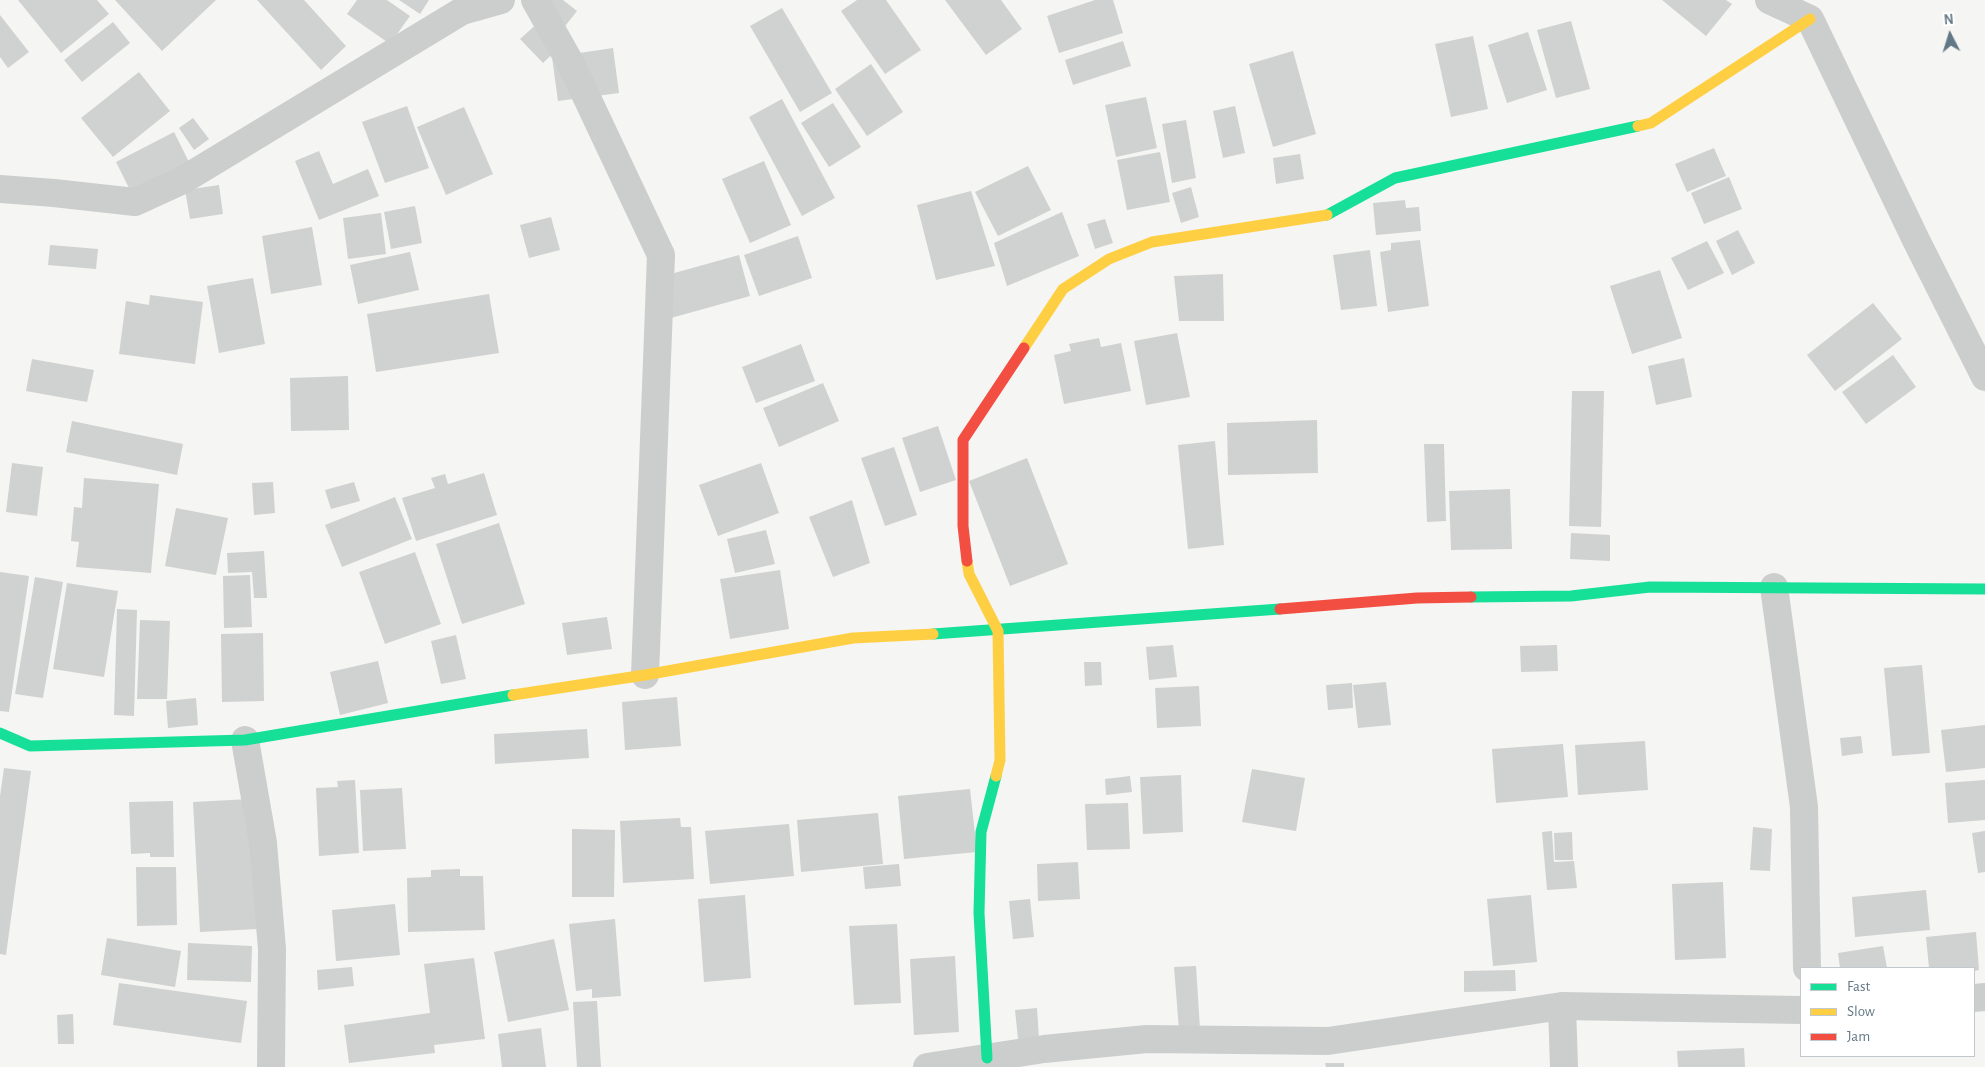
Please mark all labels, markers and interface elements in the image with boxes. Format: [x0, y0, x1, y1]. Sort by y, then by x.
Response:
north arrow [1925, 10, 1975, 60]
text: N [1943, 13, 1954, 27]
legend [1800, 967, 1975, 1057]
text: Fast [1847, 979, 1870, 994]
text: Slow [1847, 1004, 1875, 1019]
text: Jam [1847, 1029, 1870, 1044]

